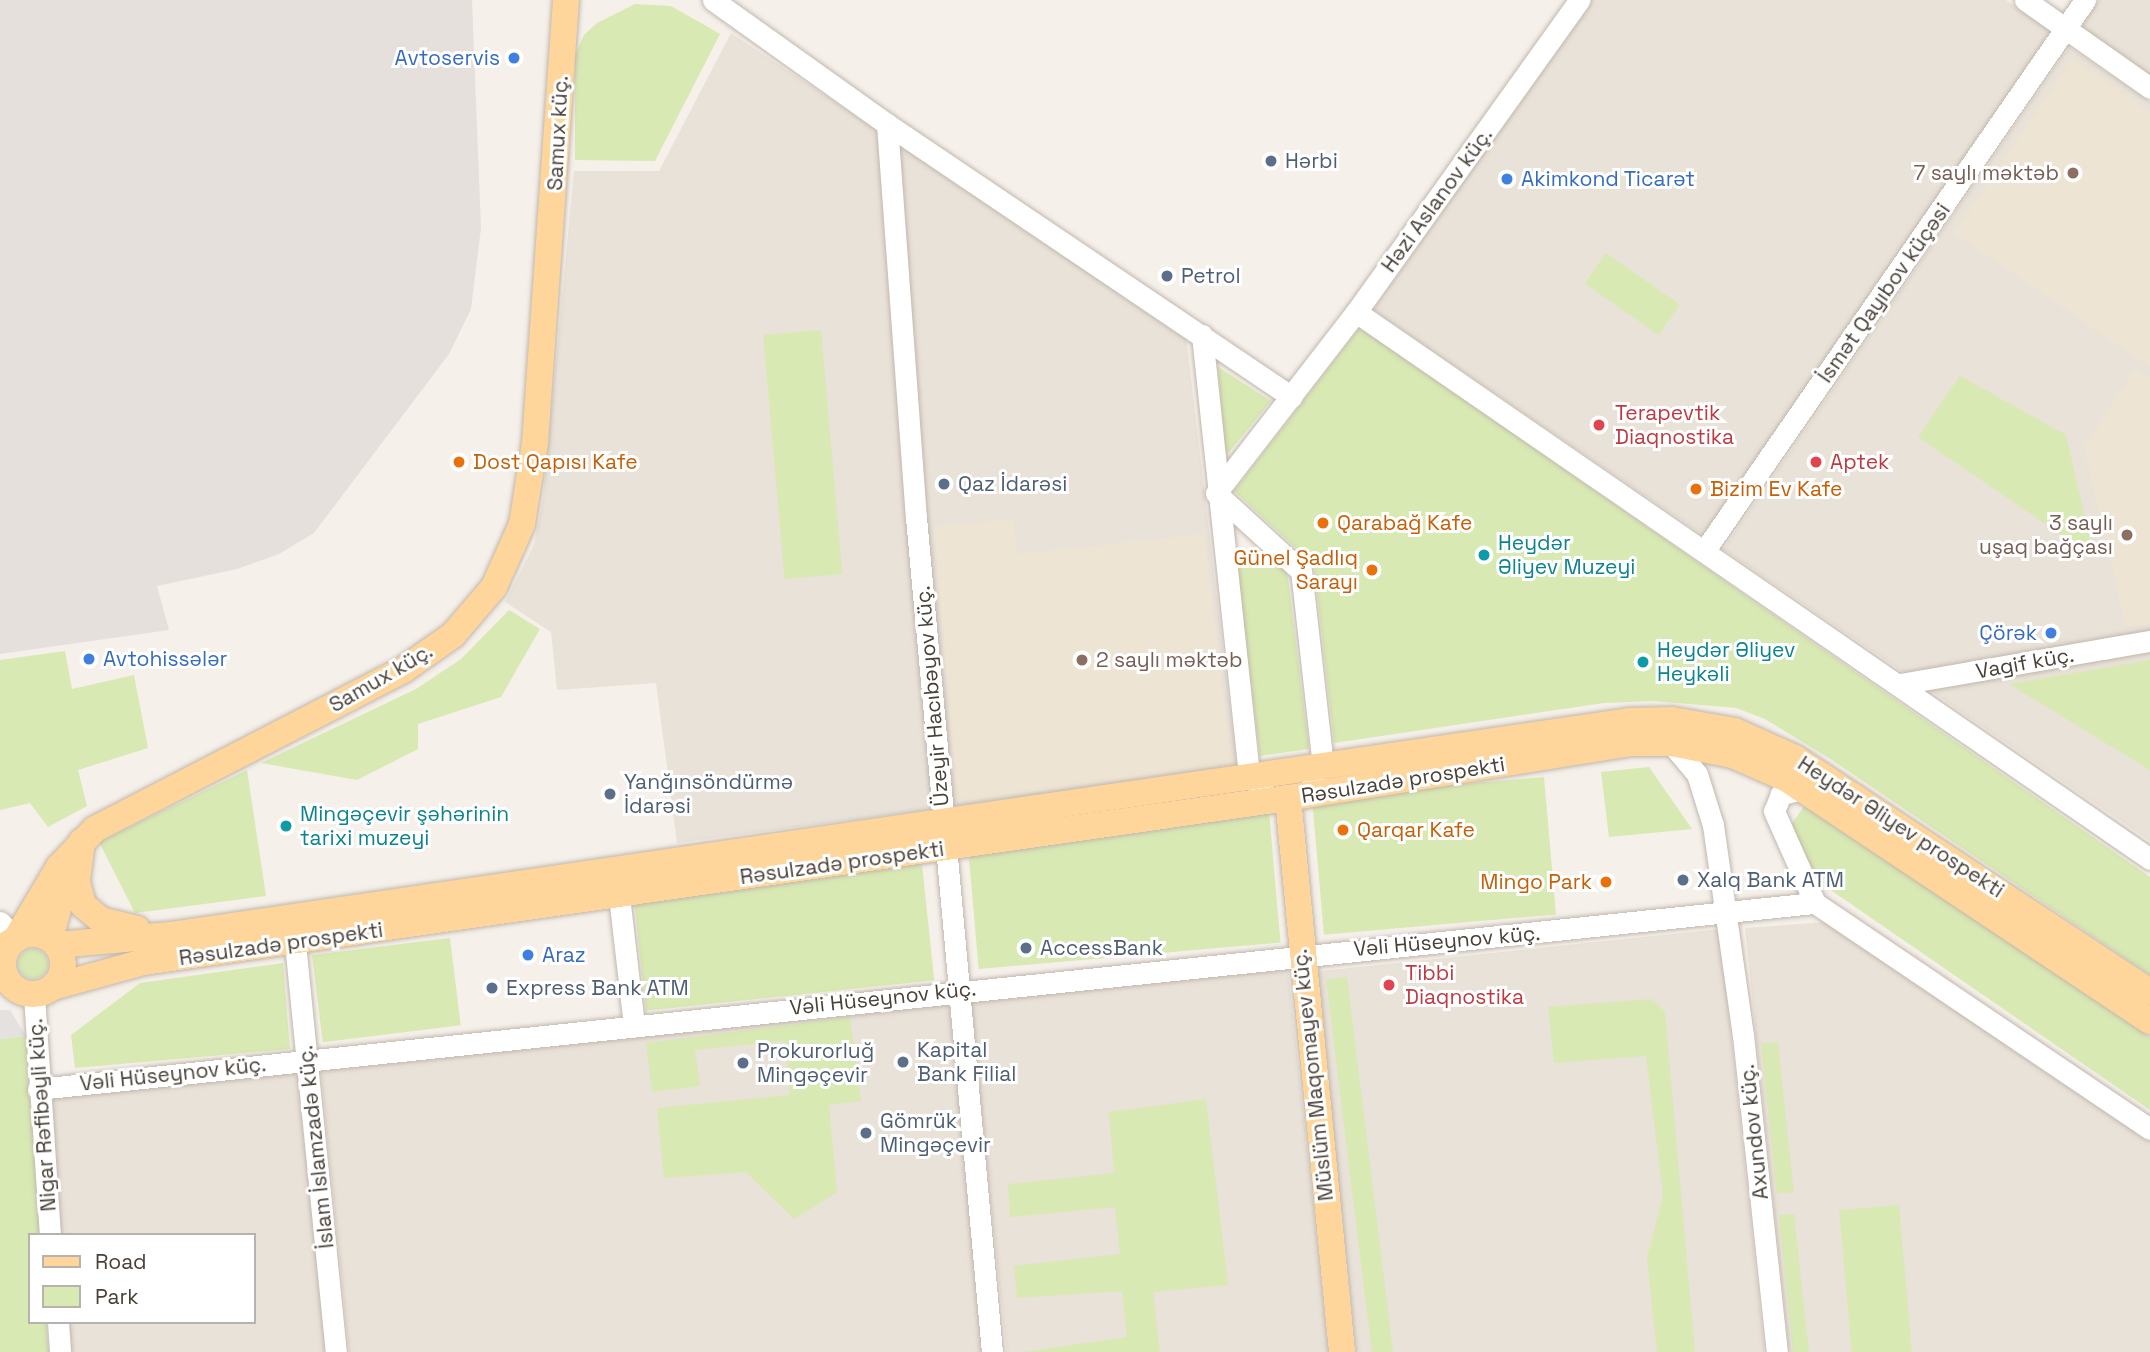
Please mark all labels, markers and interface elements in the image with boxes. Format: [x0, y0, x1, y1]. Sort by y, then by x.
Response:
place label: Avtoservis [395, 45, 500, 71]
marker: Avtoservis [506, 50, 522, 66]
street label: Samux küç. [542, 75, 574, 191]
street label: Həzi Aslanov küç. [1376, 123, 1498, 277]
place label: Hərbi [1285, 148, 1338, 174]
marker: Hərbi [1263, 153, 1279, 169]
place label: 7 saylı məktəb [1913, 160, 2059, 186]
marker: 7 saylı məktəb [2065, 165, 2081, 181]
place label: Akimkond Ticarət [1521, 166, 1695, 192]
marker: Akimkond Ticarət [1499, 171, 1515, 187]
street label: İsmət Qayıbov küçəsi [1812, 198, 1956, 388]
place label: Petrol [1181, 263, 1241, 289]
marker: Petrol [1159, 268, 1175, 284]
place label: Terapevtik Diaqnostika [1615, 400, 1734, 450]
marker: Terapevtik Diaqnostika [1589, 415, 1609, 435]
place label: Dost Qapısı Kafe [473, 449, 638, 475]
place label: Aptek [1830, 449, 1889, 475]
marker: Dost Qapısı Kafe [451, 454, 467, 470]
marker: Aptek [1808, 454, 1824, 470]
place label: Qaz İdarəsi [958, 471, 1067, 497]
marker: Qaz İdarəsi [936, 476, 952, 492]
place label: Bizim Ev Kafe [1710, 476, 1843, 502]
marker: Bizim Ev Kafe [1688, 481, 1704, 497]
place label: Qarabağ Kafe [1337, 510, 1472, 536]
place label: 3 saylı uşaq bağçası [1979, 510, 2113, 560]
marker: Qarabağ Kafe [1315, 515, 1331, 531]
marker: 3 saylı uşaq bağçası [2119, 527, 2135, 543]
place label: Heydər Əliyev Muzeyi [1498, 530, 1635, 580]
place label: Günel Şadlıq Sarayı [1233, 545, 1358, 595]
marker: Heydər Əliyev Muzeyi [1476, 547, 1492, 563]
marker: Günel Şadlıq Sarayı [1364, 562, 1380, 578]
street label: Üzeyir Hacıbəyov küç. [910, 585, 954, 807]
place label: Çörək [1979, 620, 2037, 646]
marker: Çörək [2043, 625, 2059, 641]
place label: Heydər Əliyev Heykəli [1657, 637, 1795, 687]
street label: Samux küç. [325, 638, 437, 718]
street label: Vagif küç. [1974, 642, 2076, 684]
place label: Avtohissələr [103, 646, 228, 672]
place label: 2 saylı məktəb [1096, 647, 1242, 673]
marker: Avtohissələr [81, 651, 97, 667]
marker: 2 saylı məktəb [1074, 652, 1090, 668]
marker: Heydər Əliyev Heykəli [1635, 654, 1651, 670]
street label: Rəsulzadə prospekti [1299, 751, 1507, 809]
street label: Heydər Əliyev prospekti [1793, 751, 2009, 903]
place label: Yanğınsöndürmə İdarəsi [624, 769, 793, 819]
marker: Yanğınsöndürmə İdarəsi [602, 786, 618, 802]
place label: Mingəçevir şəhərinin tarixi muzeyi [300, 801, 509, 851]
place label: Qarqar Kafe [1357, 817, 1475, 843]
marker: Mingəçevir şəhərinin tarixi muzeyi [278, 818, 294, 834]
marker: Qarqar Kafe [1335, 822, 1351, 838]
street label: Rəsulzadə prospekti [738, 836, 946, 890]
place label: Xalq Bank ATM [1697, 867, 1844, 893]
place label: Mingo Park [1480, 869, 1592, 895]
marker: Xalq Bank ATM [1675, 872, 1691, 888]
marker: Mingo Park [1598, 874, 1614, 890]
street label: Rəsulzadə prospekti [177, 917, 385, 971]
street label: Vəli Hüseynov küç. [1353, 920, 1541, 962]
place label: AccessBank [1040, 935, 1163, 961]
marker: AccessBank [1018, 940, 1034, 956]
place label: Araz [542, 942, 586, 968]
marker: Araz [520, 947, 536, 963]
street label: Müslüm Maqomayev küç. [1287, 948, 1339, 1202]
place label: Tibbi Diaqnostika [1405, 960, 1524, 1010]
place label: Express Bank ATM [506, 975, 689, 1001]
marker: Tibbi Diaqnostika [1379, 975, 1399, 995]
street label: Vəli Hüseynov küç. [789, 976, 977, 1020]
marker: Express Bank ATM [484, 980, 500, 996]
street label: Nigar Rəfibəyli küç. [23, 1018, 61, 1212]
place label: Kapital Bank Filial [917, 1037, 1017, 1087]
place label: Prokurorluğ Mingəçevir [757, 1038, 874, 1088]
street label: İslam İslamzadə küç. [293, 1044, 339, 1250]
street label: Vəli Hüseynov küç. [79, 1052, 267, 1096]
marker: Kapital Bank Filial [895, 1054, 911, 1070]
marker: Prokurorluğ Mingəçevir [735, 1055, 751, 1071]
street label: Axundov küç. [1734, 1063, 1774, 1201]
place label: Gömrük Mingəçevir [880, 1108, 991, 1158]
marker: Gömrük Mingəçevir [858, 1125, 874, 1141]
legend [28, 1233, 256, 1324]
text: Road [95, 1248, 147, 1275]
text: Park [95, 1283, 139, 1310]

